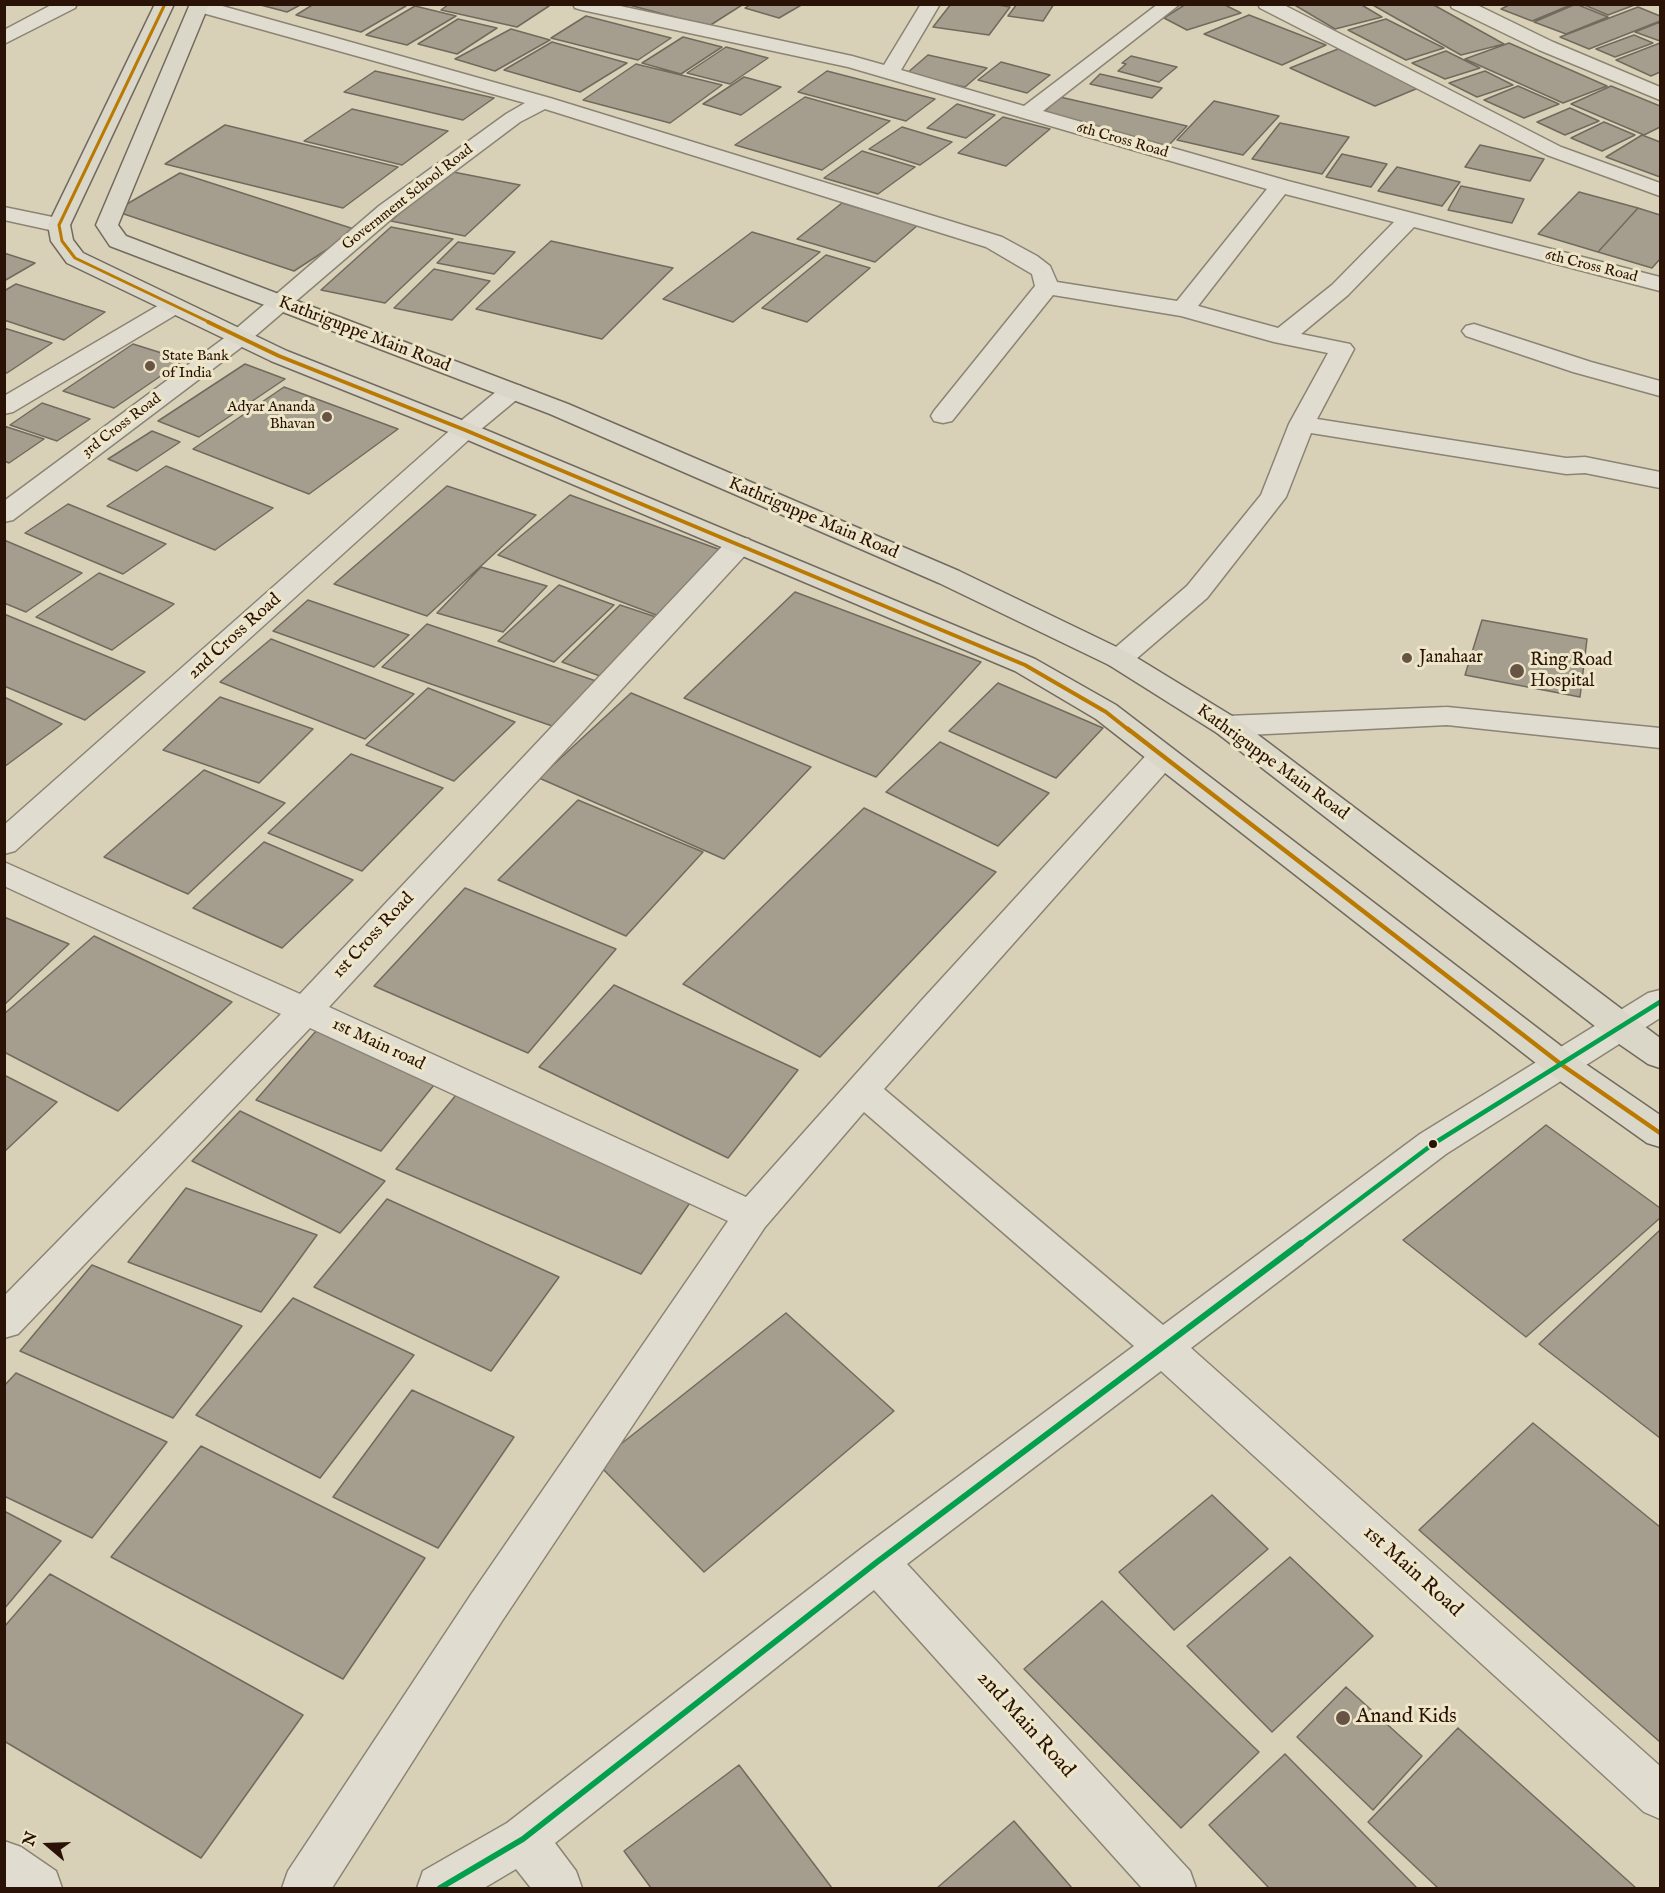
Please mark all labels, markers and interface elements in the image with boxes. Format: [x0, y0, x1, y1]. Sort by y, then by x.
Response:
street label: 6th Cross Road [1074, 119, 1170, 163]
street label: Government School Road [339, 141, 477, 255]
street label: 6th Cross Road [1543, 247, 1639, 287]
street label: Kathriguppe Main Road [275, 292, 453, 378]
place label: State Bank of India [162, 348, 229, 383]
marker: State Bank of India [143, 359, 157, 373]
street label: 3rd Cross Road [79, 390, 165, 462]
place label: Adyar Ananda Bhavan [227, 399, 315, 434]
marker: Adyar Ananda Bhavan [320, 410, 334, 424]
street label: Kathriguppe Main Road [725, 473, 901, 565]
street label: 2nd Cross Road [184, 590, 286, 684]
place label: Janahaar [1419, 647, 1483, 669]
place label: Ring Road Hospital [1530, 650, 1612, 692]
marker: Janahaar [1400, 651, 1414, 665]
marker: Ring Road Hospital [1508, 662, 1526, 680]
street label: Kathriguppe Main Road [1192, 701, 1352, 825]
street label: 1st Cross Road [329, 889, 419, 983]
street label: 1st Main road [328, 1014, 428, 1076]
unlabelled marker [1427, 1138, 1439, 1150]
street label: 1st Main Road [1357, 1521, 1467, 1623]
street label: 2nd Main Road [971, 1667, 1079, 1783]
place label: Anand Kids [1356, 1705, 1457, 1731]
marker: Anand Kids [1334, 1709, 1352, 1727]
north arrow [18, 1815, 78, 1875]
text: N [19, 1829, 43, 1849]

